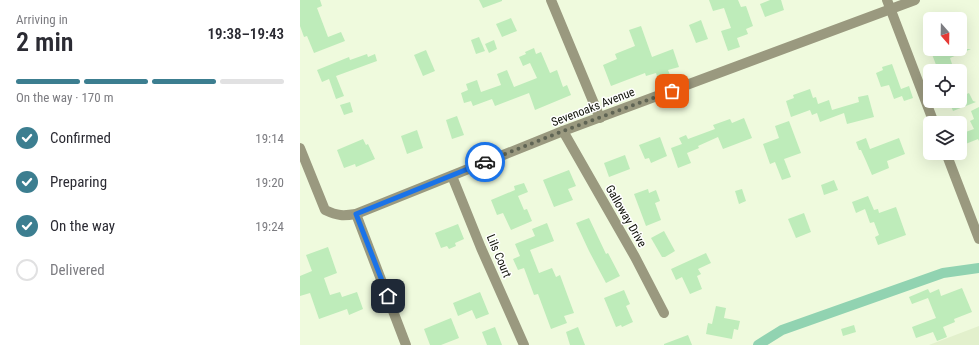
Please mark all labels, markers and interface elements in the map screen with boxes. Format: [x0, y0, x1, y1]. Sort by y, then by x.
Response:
text: Arriving in [16, 12, 68, 27]
north arrow [923, 12, 967, 56]
map controls [923, 12, 967, 160]
text: 19:38–19:43 [207, 25, 284, 43]
text: 2 min [16, 27, 74, 57]
button: locate [923, 64, 967, 108]
pin [655, 74, 689, 108]
icon: bag [661, 80, 683, 102]
street label: Sevenoaks Avenue [549, 85, 637, 129]
text: On the way · 170 m [16, 90, 113, 105]
button: layers [923, 116, 967, 160]
icon: check [16, 127, 38, 149]
text: Confirmed [50, 129, 111, 147]
text: 19:14 [255, 131, 284, 146]
courier [465, 142, 505, 182]
icon: car [474, 151, 496, 173]
icon: check [16, 171, 38, 193]
text: Preparing [50, 173, 107, 191]
text: 19:20 [255, 175, 284, 190]
street label: Galloway Drive [603, 182, 650, 250]
icon: check [16, 215, 38, 237]
text: On the way [50, 217, 115, 235]
text: 19:24 [255, 219, 284, 234]
street label: Lils Court [484, 232, 515, 280]
text: Delivered [50, 261, 105, 279]
pin [371, 279, 405, 313]
icon: home [377, 285, 399, 307]

